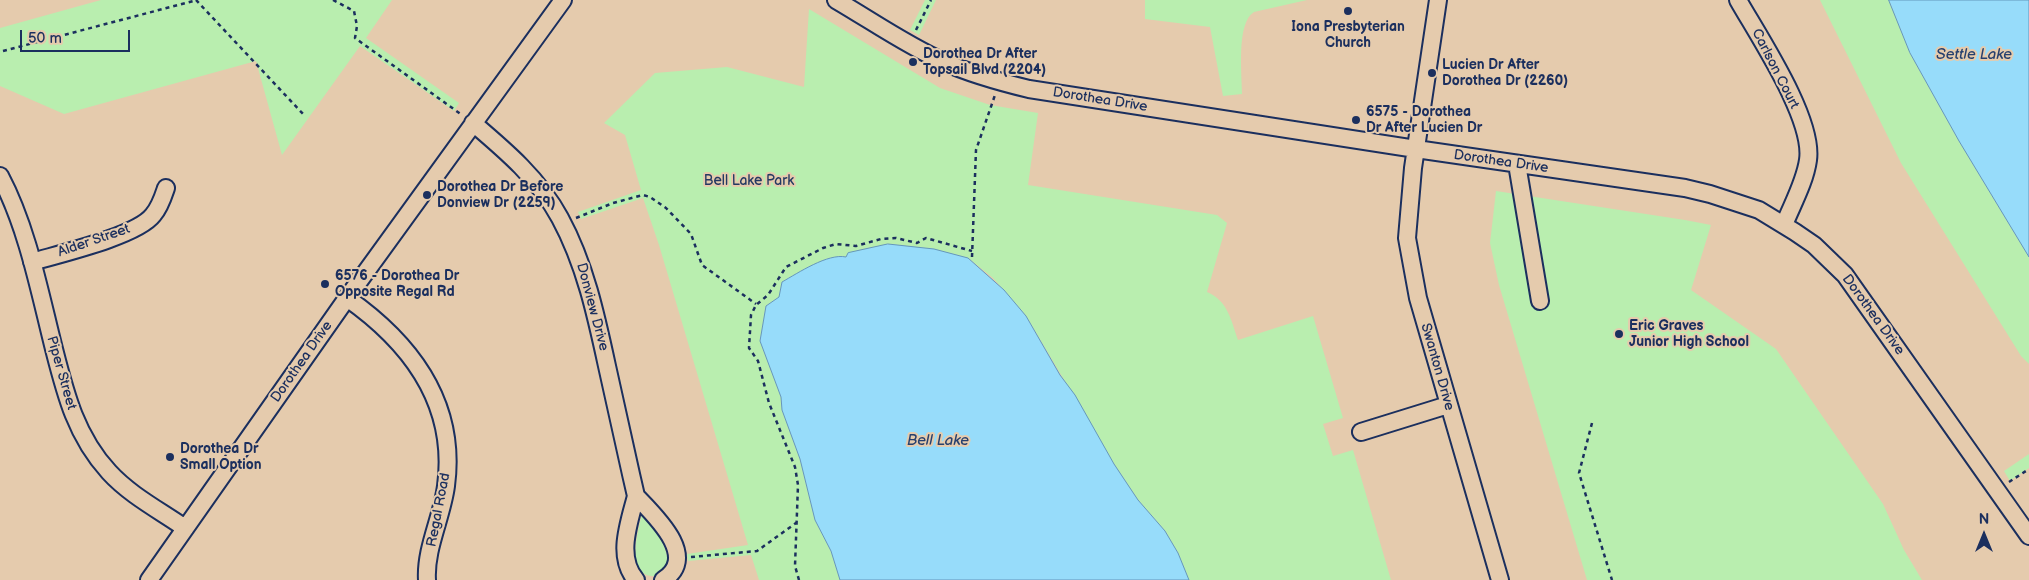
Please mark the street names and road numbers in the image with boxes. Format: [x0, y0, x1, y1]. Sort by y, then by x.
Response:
street label: Carlson Court [1748, 26, 1802, 112]
street label: Dorothea Drive [1052, 84, 1148, 116]
street label: Dorothea Drive [1453, 147, 1549, 177]
street label: Alder Street [56, 221, 132, 261]
street label: Donview Drive [572, 261, 612, 353]
street label: Dorothea Drive [1838, 271, 1908, 359]
street label: Dorothea Drive [268, 318, 336, 406]
street label: Swanton Drive [1417, 321, 1457, 413]
street label: Piper Street [42, 334, 80, 412]
street label: Regal Road [424, 472, 454, 548]

